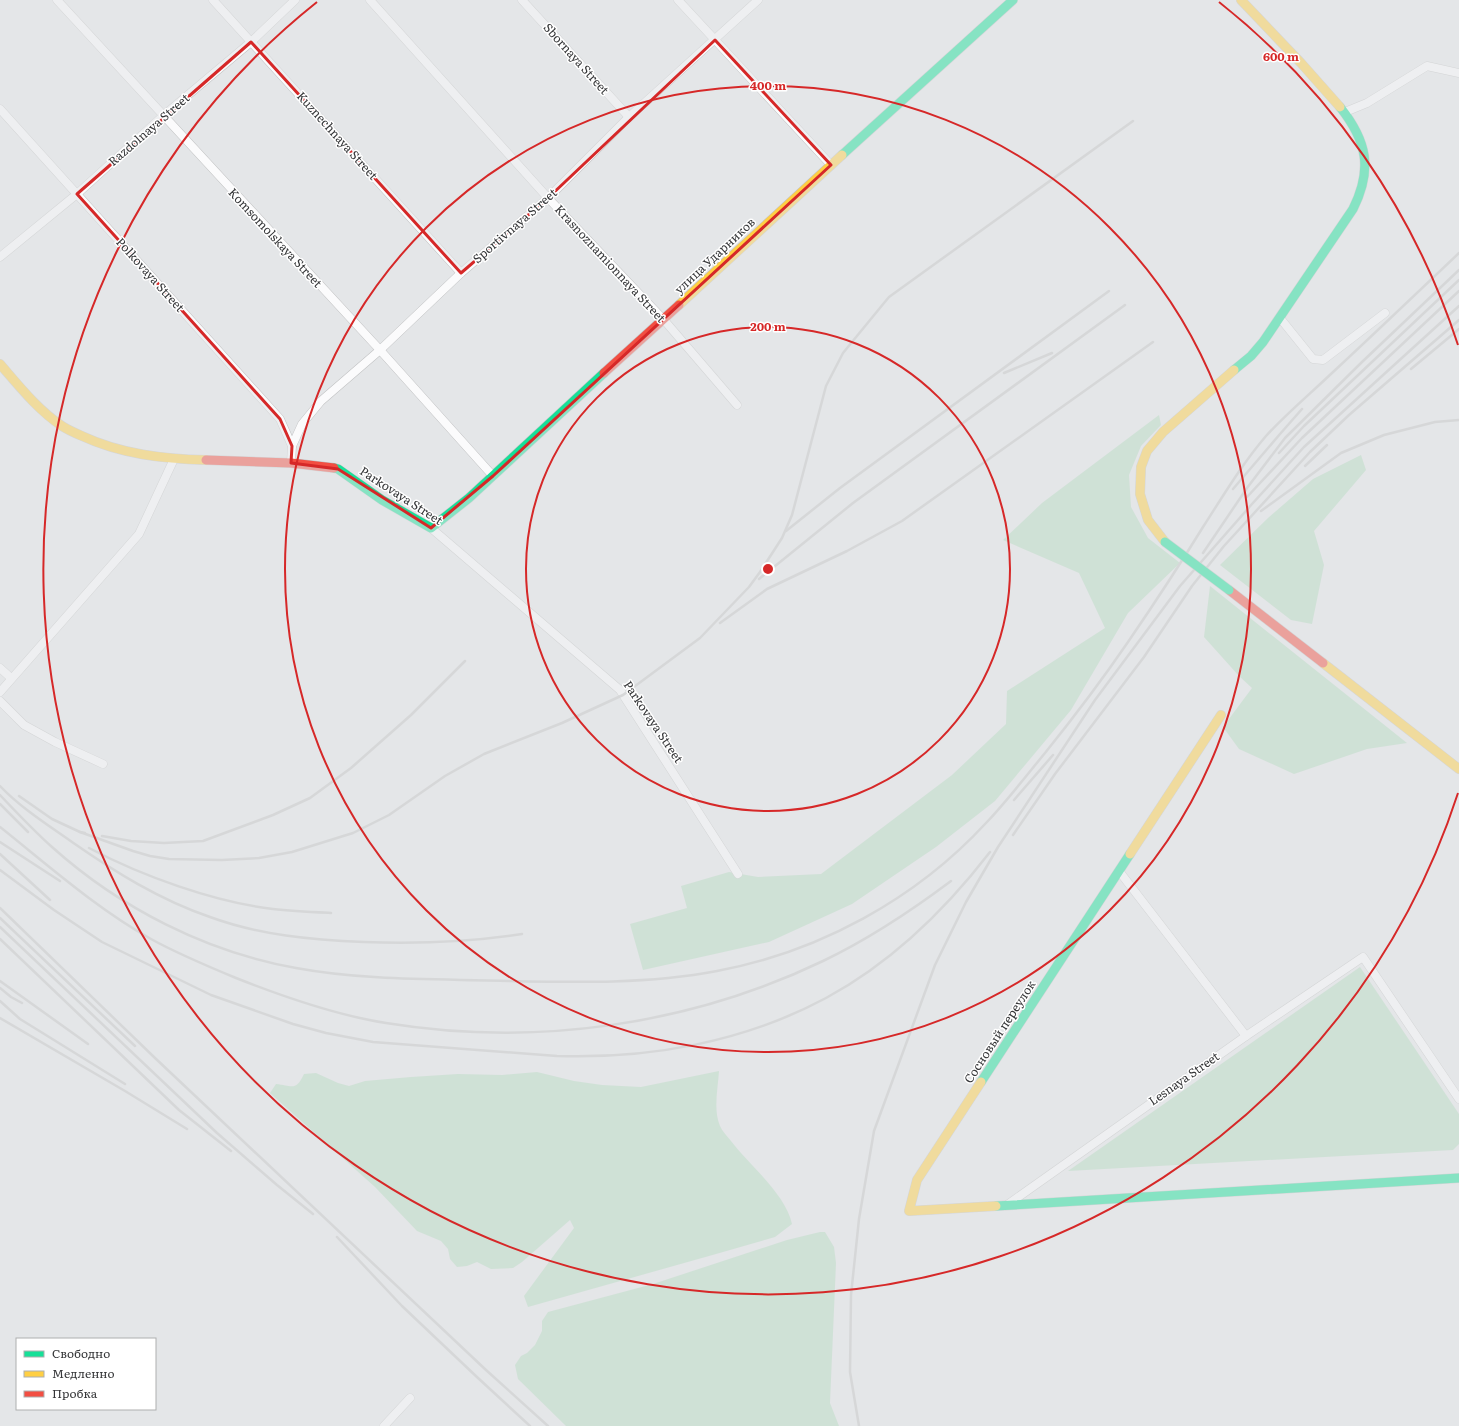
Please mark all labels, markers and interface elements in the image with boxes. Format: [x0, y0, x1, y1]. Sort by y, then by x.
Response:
street label: Sbornaya Street [540, 19, 614, 98]
text: 600 m [1263, 47, 1299, 65]
text: 400 m [750, 76, 786, 94]
street label: Kuznechnaya Street [293, 87, 382, 184]
street label: Razdolnaya Street [104, 89, 193, 170]
street label: Komsomolskaya Street [225, 183, 327, 291]
street label: Sportivnaya Street [468, 183, 561, 267]
street label: Krasnoznamionnaya Street [551, 200, 670, 326]
street label: улица Ударников [670, 213, 759, 298]
street label: Polkovaya Street [112, 233, 189, 316]
text: 200 m [750, 317, 786, 335]
street label: Parkovaya Street [357, 462, 447, 529]
centre of rings [761, 562, 775, 576]
street label: Parkovaya Street [620, 677, 688, 766]
street label: Сосновый переулок [959, 976, 1039, 1087]
street label: Lesnaya Street [1144, 1047, 1223, 1109]
legend [16, 1338, 156, 1410]
text: Свободно [52, 1344, 110, 1362]
text: Медленно [52, 1364, 115, 1382]
text: Пробка [52, 1384, 98, 1402]

